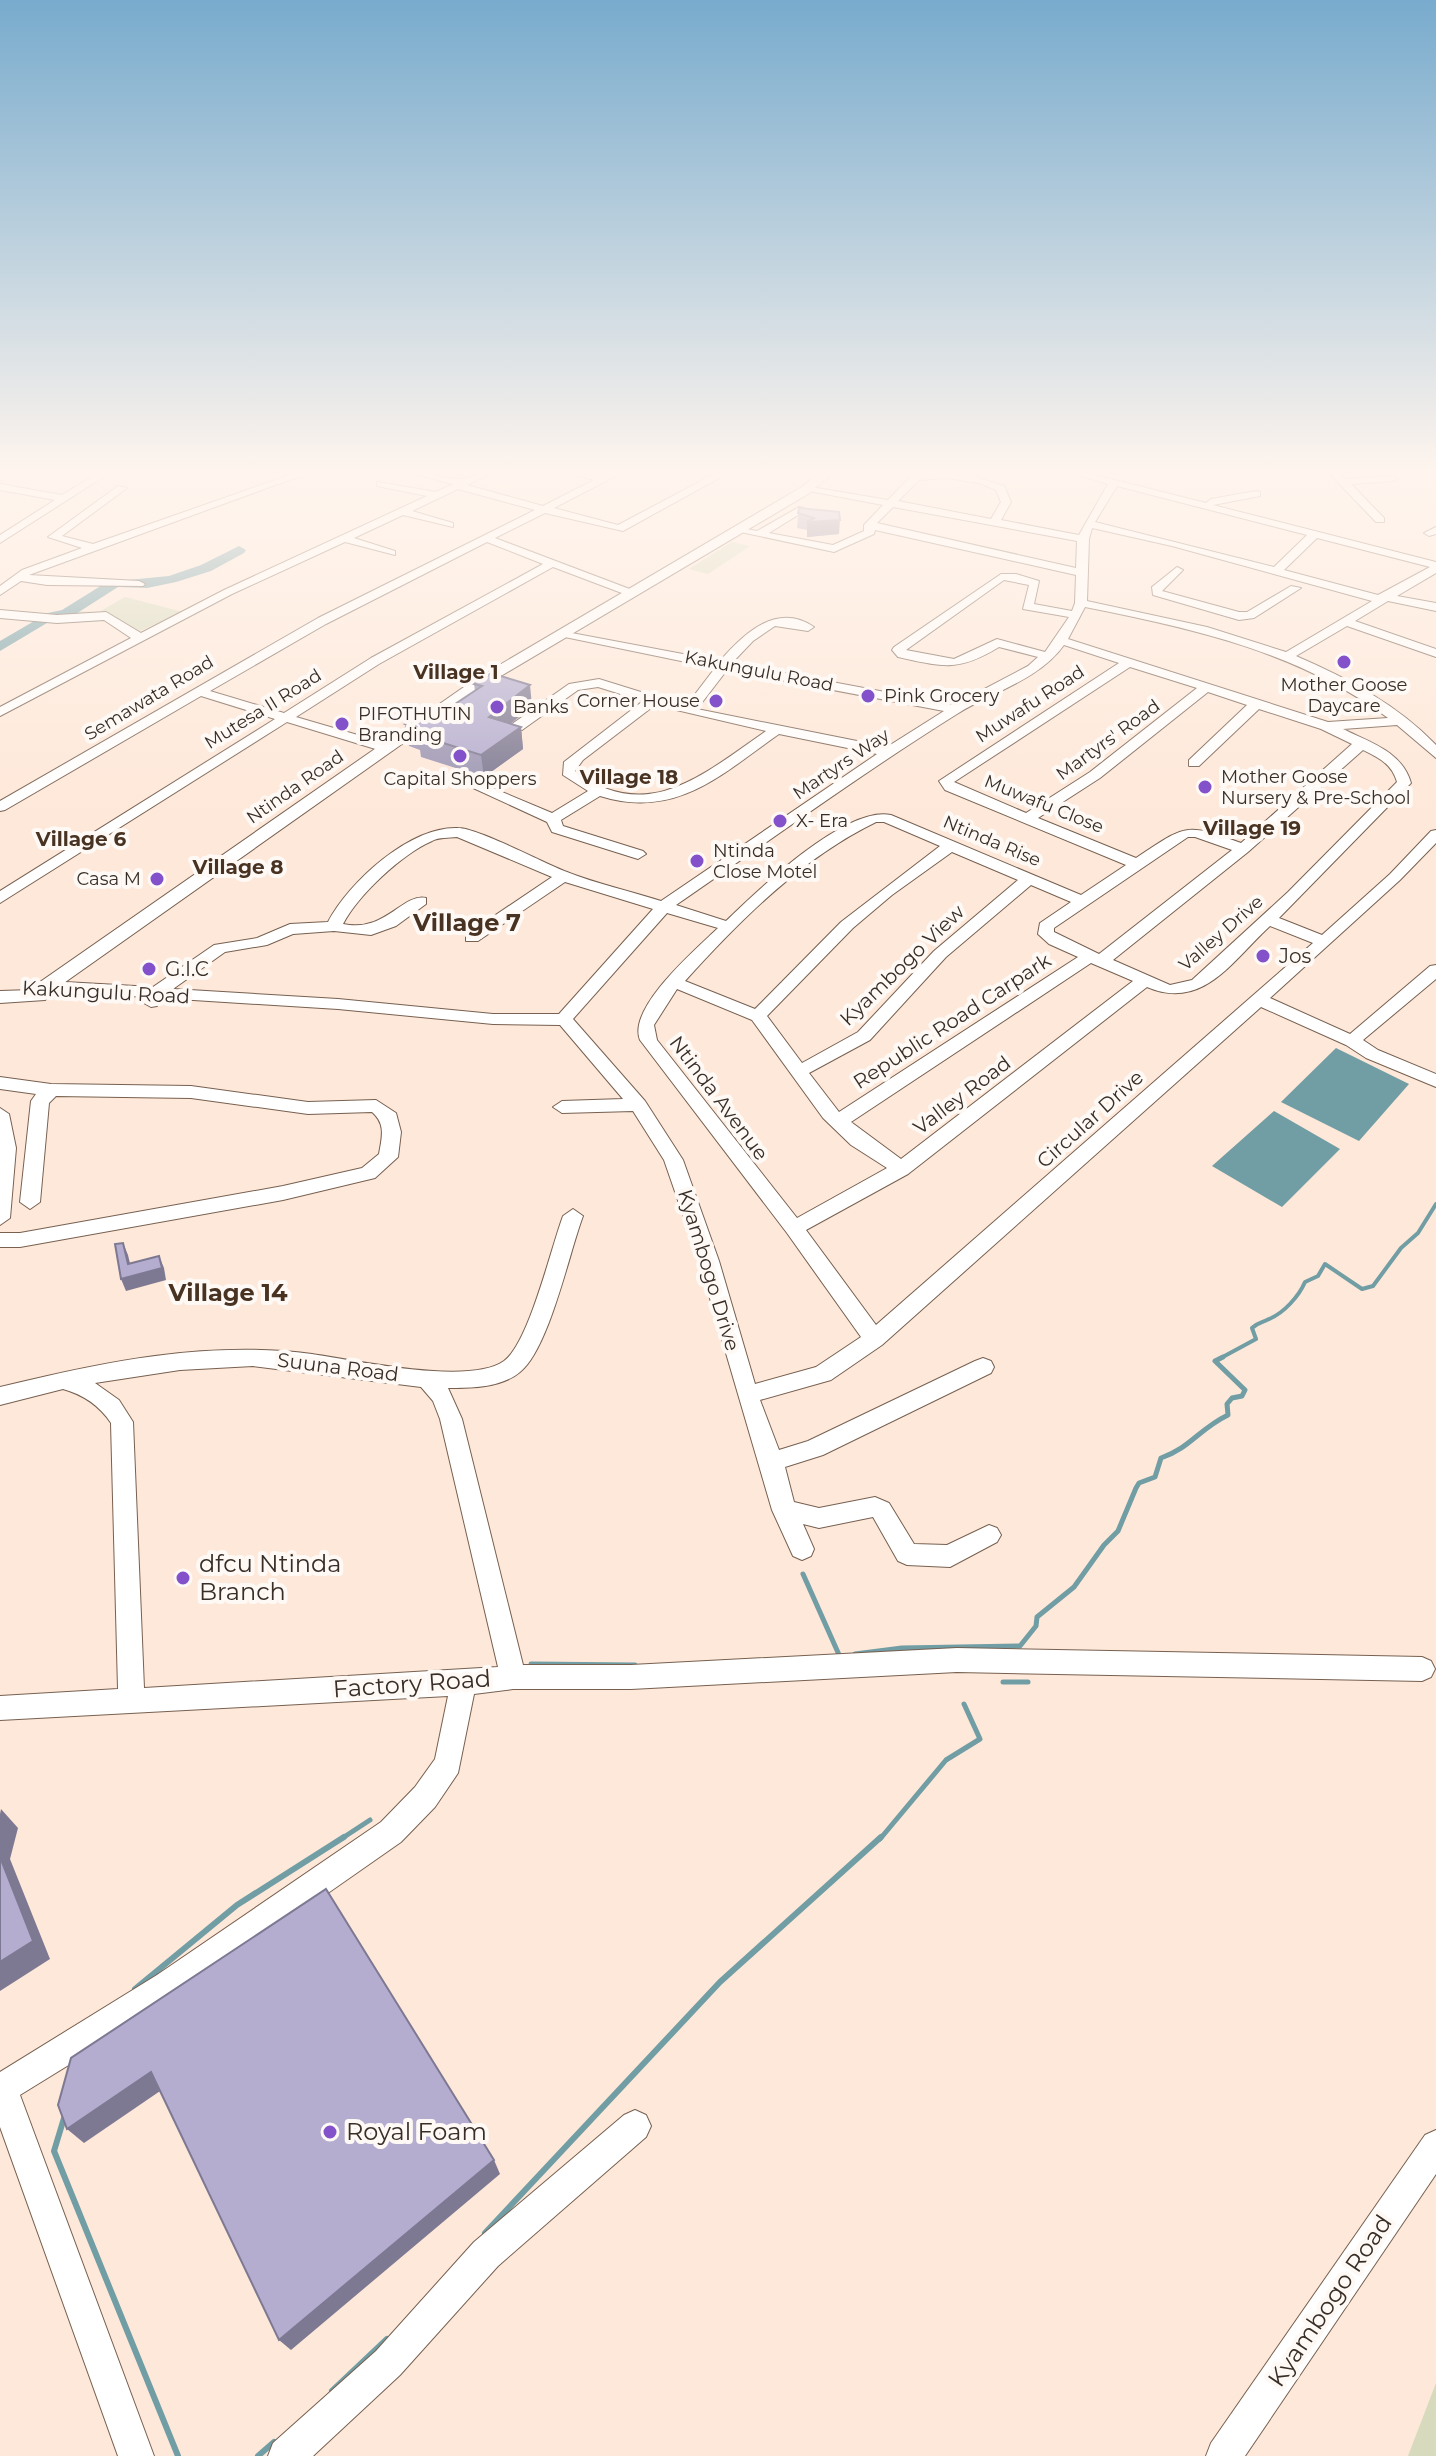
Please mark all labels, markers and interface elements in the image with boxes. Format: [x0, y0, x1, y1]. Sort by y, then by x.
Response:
street label: Kakungulu Road [683, 646, 835, 696]
street label: Semawata Road [80, 651, 218, 745]
marker: Mother Goose Daycare [1335, 653, 1353, 671]
district label: Village 1 [412, 660, 499, 684]
street label: Muwafu Road [971, 661, 1089, 747]
street label: Mutesa II Road [200, 664, 326, 754]
place label: Mother Goose Daycare [1281, 674, 1408, 717]
place label: Pink Grocery [884, 685, 1000, 707]
marker: Pink Grocery [859, 687, 877, 705]
place label: Corner House [577, 690, 700, 712]
marker: Corner House [707, 692, 725, 710]
street label: Martyrs' Road [1052, 695, 1164, 785]
place label: Banks [513, 696, 569, 718]
marker: Banks [488, 698, 506, 716]
place label: PIFOTHUTIN Branding [358, 703, 472, 746]
marker: PIFOTHUTIN Branding [333, 715, 351, 733]
street label: Martyrs Way [789, 724, 894, 804]
street label: Ntinda Road [242, 745, 348, 829]
marker: Capital Shoppers [451, 747, 469, 765]
district label: Village 18 [579, 765, 678, 789]
place label: Mother Goose Nursery & Pre-School [1221, 766, 1411, 809]
place label: Capital Shoppers [383, 768, 537, 790]
street label: Muwafu Close [981, 770, 1107, 838]
marker: Mother Goose Nursery & Pre-School [1196, 778, 1214, 796]
place label: X- Era [796, 810, 848, 832]
street label: Ntinda Rise [940, 811, 1044, 871]
marker: X- Era [771, 812, 789, 830]
district label: Village 19 [1202, 816, 1301, 840]
district label: Village 6 [35, 827, 126, 851]
place label: Ntinda Close Motel [713, 840, 817, 883]
marker: Ntinda Close Motel [688, 852, 706, 870]
district label: Village 8 [192, 855, 283, 879]
place label: Casa M [76, 868, 141, 890]
marker: Casa M [148, 870, 166, 888]
street label: Valley Drive [1174, 890, 1268, 976]
street label: Kyambogo View [835, 899, 970, 1030]
district label: Village 7 [412, 908, 521, 937]
place label: Jos [1278, 944, 1312, 968]
marker: Jos [1254, 947, 1272, 965]
street label: Republic Road Carpark [849, 948, 1055, 1094]
place label: G.I.C [165, 957, 209, 981]
marker: G.I.C [140, 960, 158, 978]
street label: Kakungulu Road [22, 976, 190, 1008]
street label: Ntinda Avenue [664, 1031, 774, 1165]
street label: Valley Road [909, 1051, 1015, 1139]
street label: Circular Drive [1032, 1065, 1148, 1173]
street label: Kyambogo Drive [673, 1186, 745, 1354]
district label: Village 14 [167, 1278, 288, 1307]
street label: Suuna Road [276, 1348, 400, 1386]
place label: dfcu Ntinda Branch [199, 1549, 342, 1606]
marker: dfcu Ntinda Branch [174, 1569, 192, 1587]
street label: Factory Road [332, 1664, 492, 1703]
place label: Royal Foam [346, 2117, 487, 2146]
marker: Royal Foam [321, 2123, 339, 2141]
street label: Kyambogo Road [1261, 2209, 1398, 2392]

